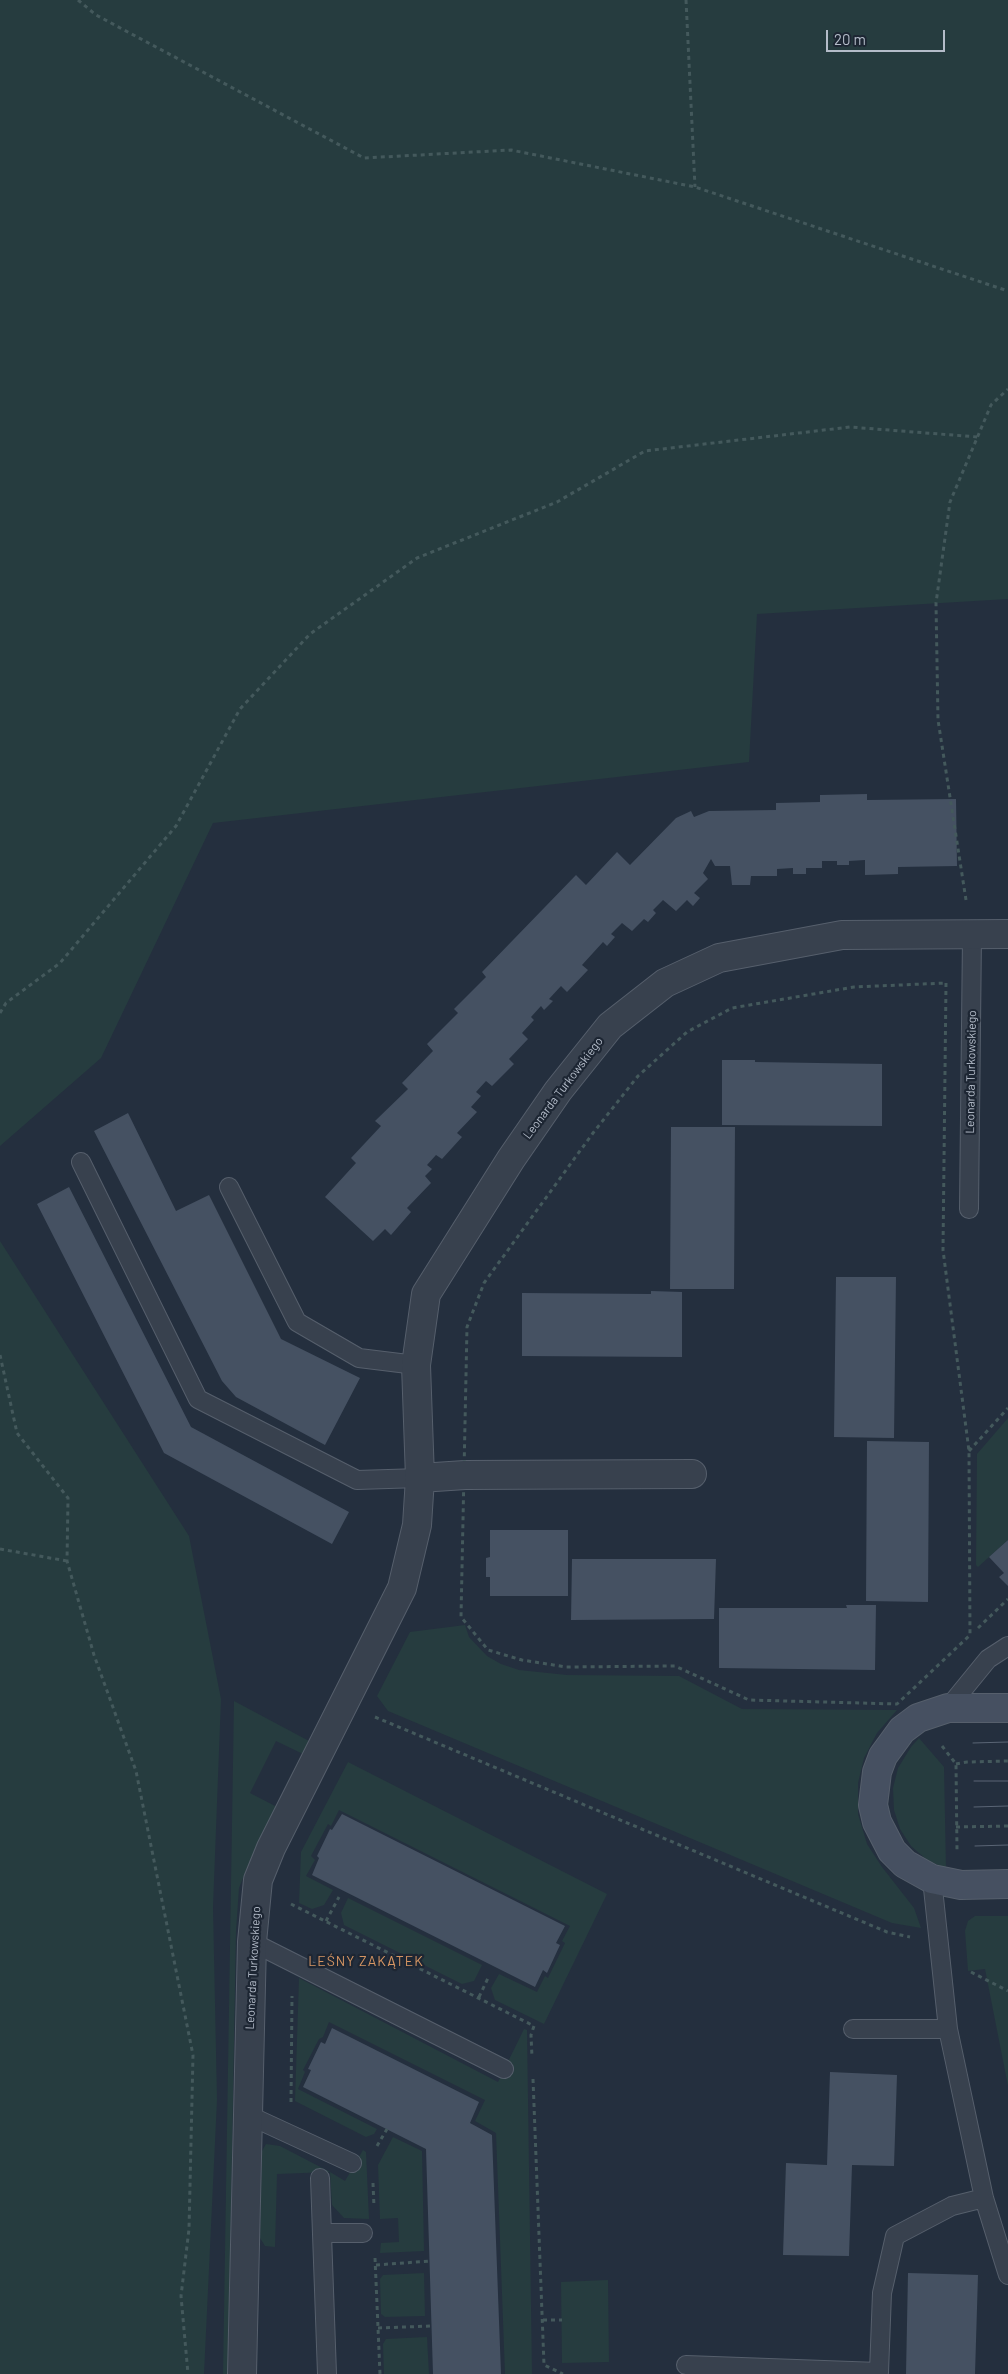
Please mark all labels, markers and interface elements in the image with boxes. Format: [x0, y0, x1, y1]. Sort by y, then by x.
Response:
scale bar [828, 20, 947, 52]
text: 20 m [834, 30, 866, 48]
street label: Leonarda Turkowskiego [963, 1010, 979, 1134]
street label: Leonarda Turkowskiego [520, 1034, 606, 1142]
street label: Leonarda Turkowskiego [243, 1906, 263, 2030]
district label: LEŚNY ZAKĄTEK [307, 1953, 425, 1969]

